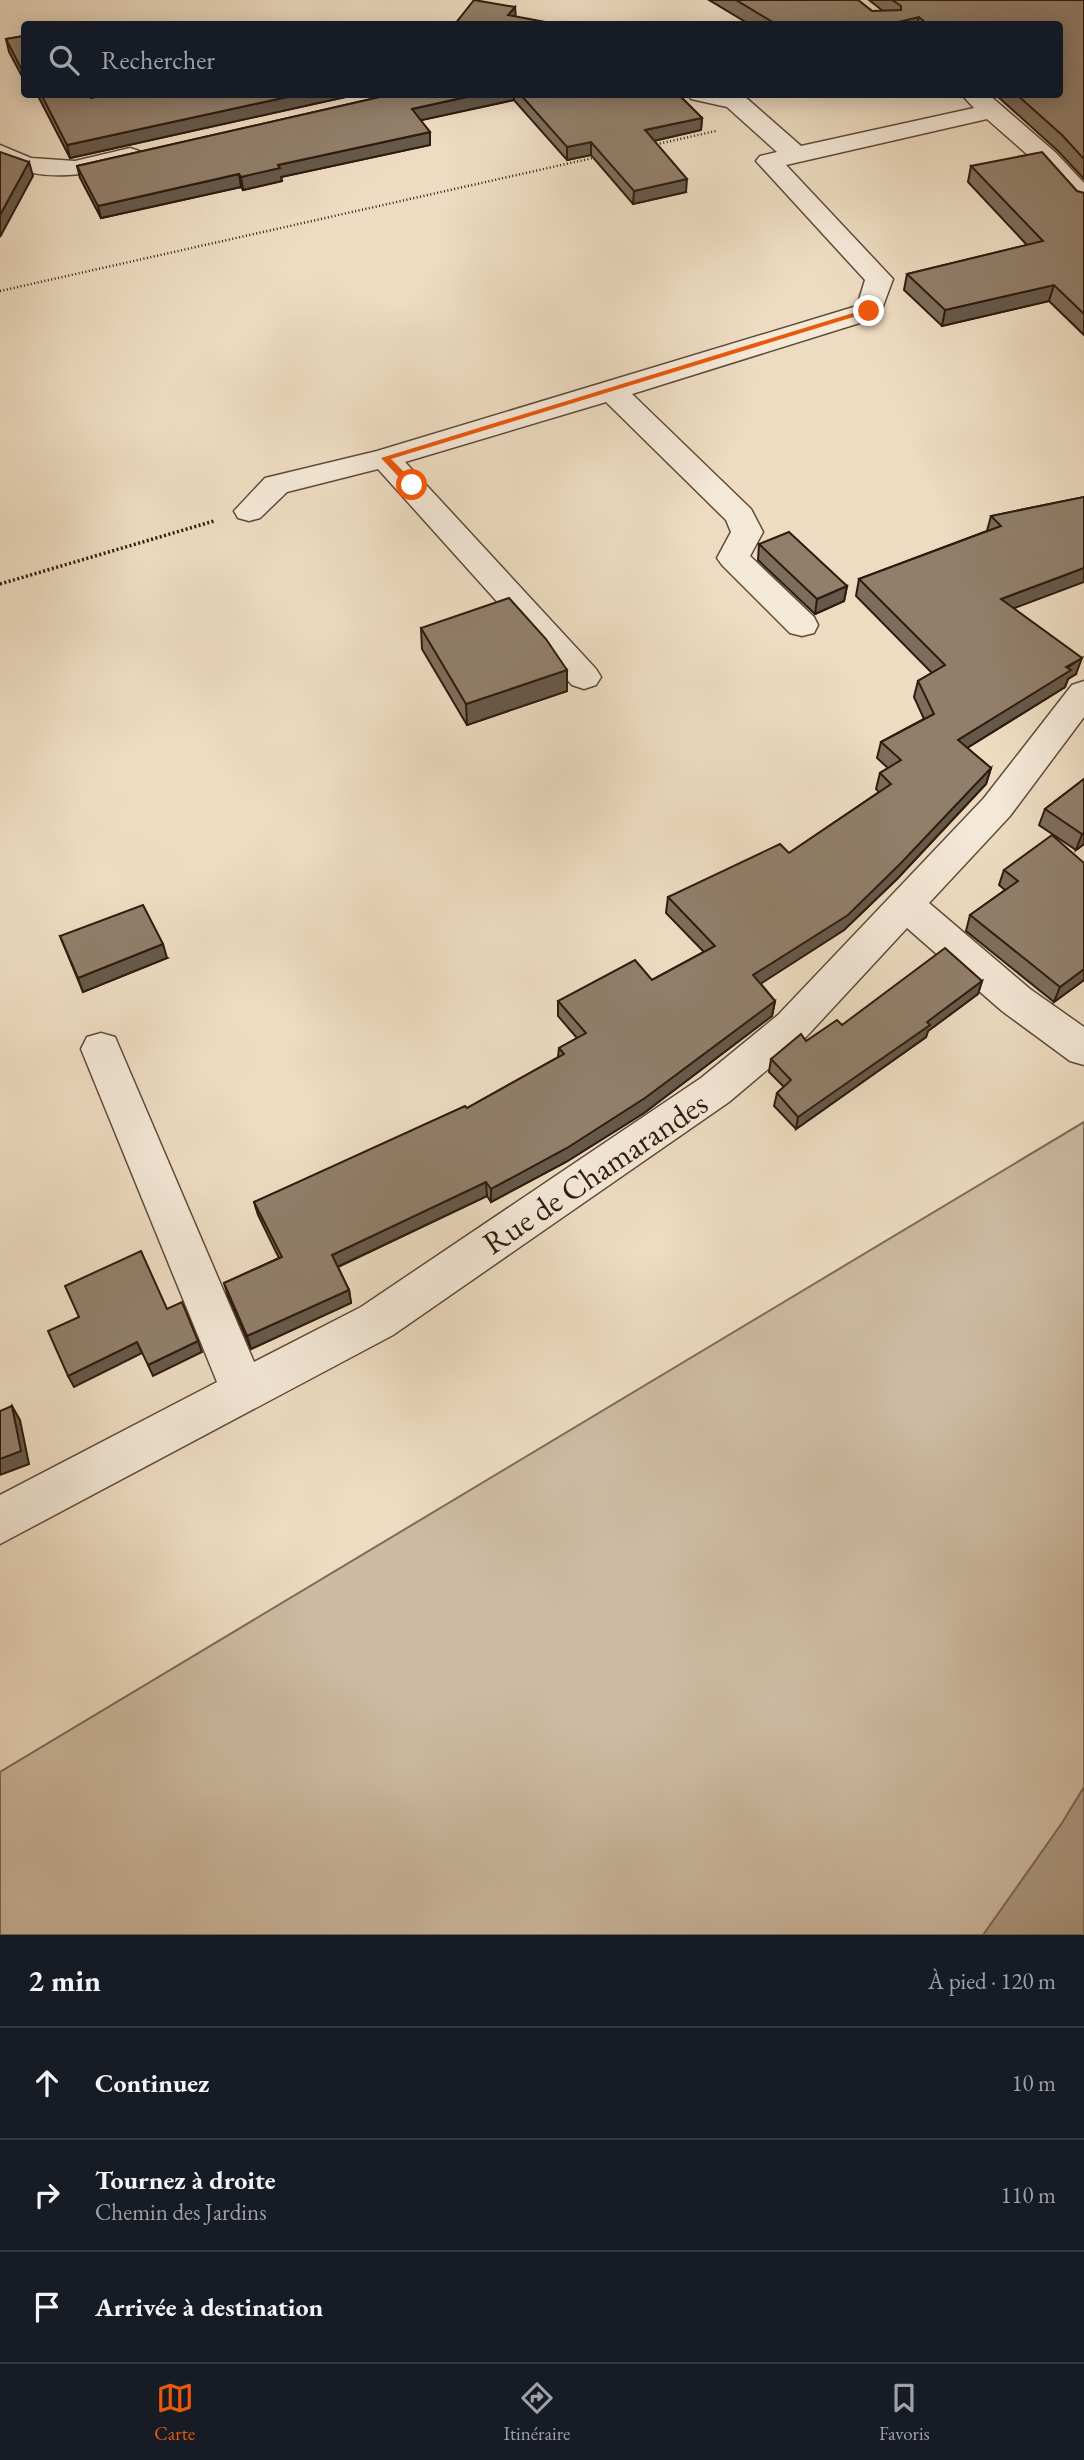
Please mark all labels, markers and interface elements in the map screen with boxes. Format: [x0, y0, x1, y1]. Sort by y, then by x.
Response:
search box [21, 21, 1063, 98]
icon: search [45, 41, 83, 79]
text: Rechercher [101, 43, 215, 77]
route end [853, 295, 884, 326]
route start [396, 469, 427, 500]
street label: Rue de Chamarandes [474, 1082, 716, 1264]
text: 2 min [28, 1961, 101, 2000]
text: À pied · 120 m [928, 1966, 1056, 1996]
icon: ahead [28, 2064, 66, 2102]
text: Continuez [95, 2066, 209, 2100]
text: 10 m [1011, 2068, 1056, 2098]
text: Tournez à droite [95, 2163, 276, 2197]
icon: right [28, 2176, 66, 2214]
text: 110 m [1000, 2180, 1056, 2210]
text: Chemin des Jardins [95, 2197, 267, 2227]
icon: arrive [28, 2288, 66, 2326]
text: Arrivée à destination [95, 2290, 323, 2324]
tab: Carte [154, 2379, 195, 2446]
tab: Itinéraire [504, 2379, 570, 2446]
tab: Favoris [879, 2379, 930, 2446]

